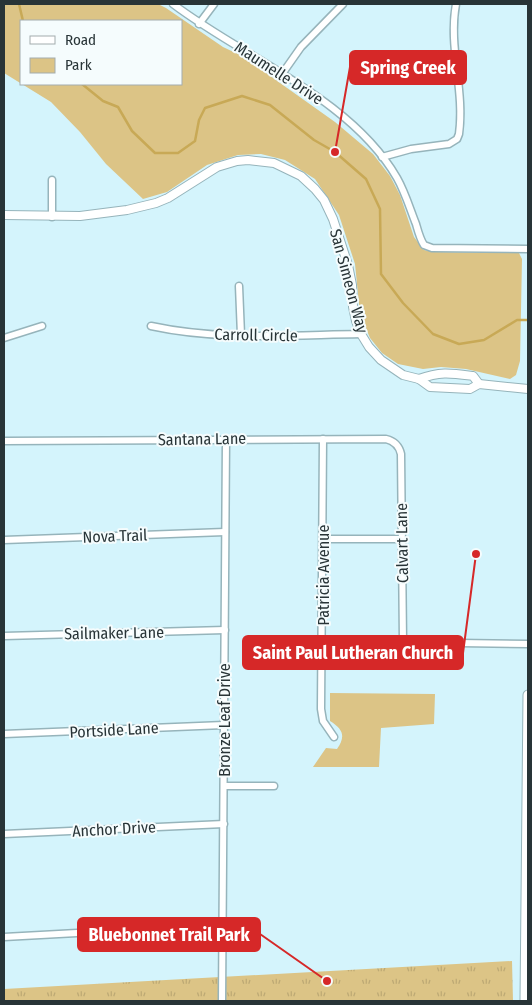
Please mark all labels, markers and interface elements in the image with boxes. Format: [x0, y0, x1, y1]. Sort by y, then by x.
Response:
legend [20, 20, 182, 85]
text: Road [65, 31, 96, 49]
street label: Maumelle Drive [231, 37, 327, 109]
callout: Spring Creek [350, 51, 466, 84]
text: Park [65, 56, 92, 74]
text: Spring Creek [360, 57, 456, 79]
street label: San Simeon Way [326, 227, 372, 336]
street label: Carroll Circle [214, 325, 298, 345]
street label: Santana Lane [158, 429, 246, 449]
street label: Calvart Lane [392, 503, 412, 583]
street label: Nova Trail [82, 525, 148, 547]
street label: Patricia Avenue [314, 525, 333, 625]
street label: Sailmaker Lane [64, 623, 164, 643]
callout: Saint Paul Lutheran Church [243, 636, 463, 669]
text: Saint Paul Lutheran Church [253, 642, 453, 664]
street label: Bronze Leaf Drive [215, 663, 234, 777]
street label: Portside Lane [69, 718, 159, 742]
street label: Anchor Drive [72, 817, 156, 841]
callout: Bluebonnet Trail Park [78, 918, 260, 951]
text: Bluebonnet Trail Park [88, 924, 250, 946]

